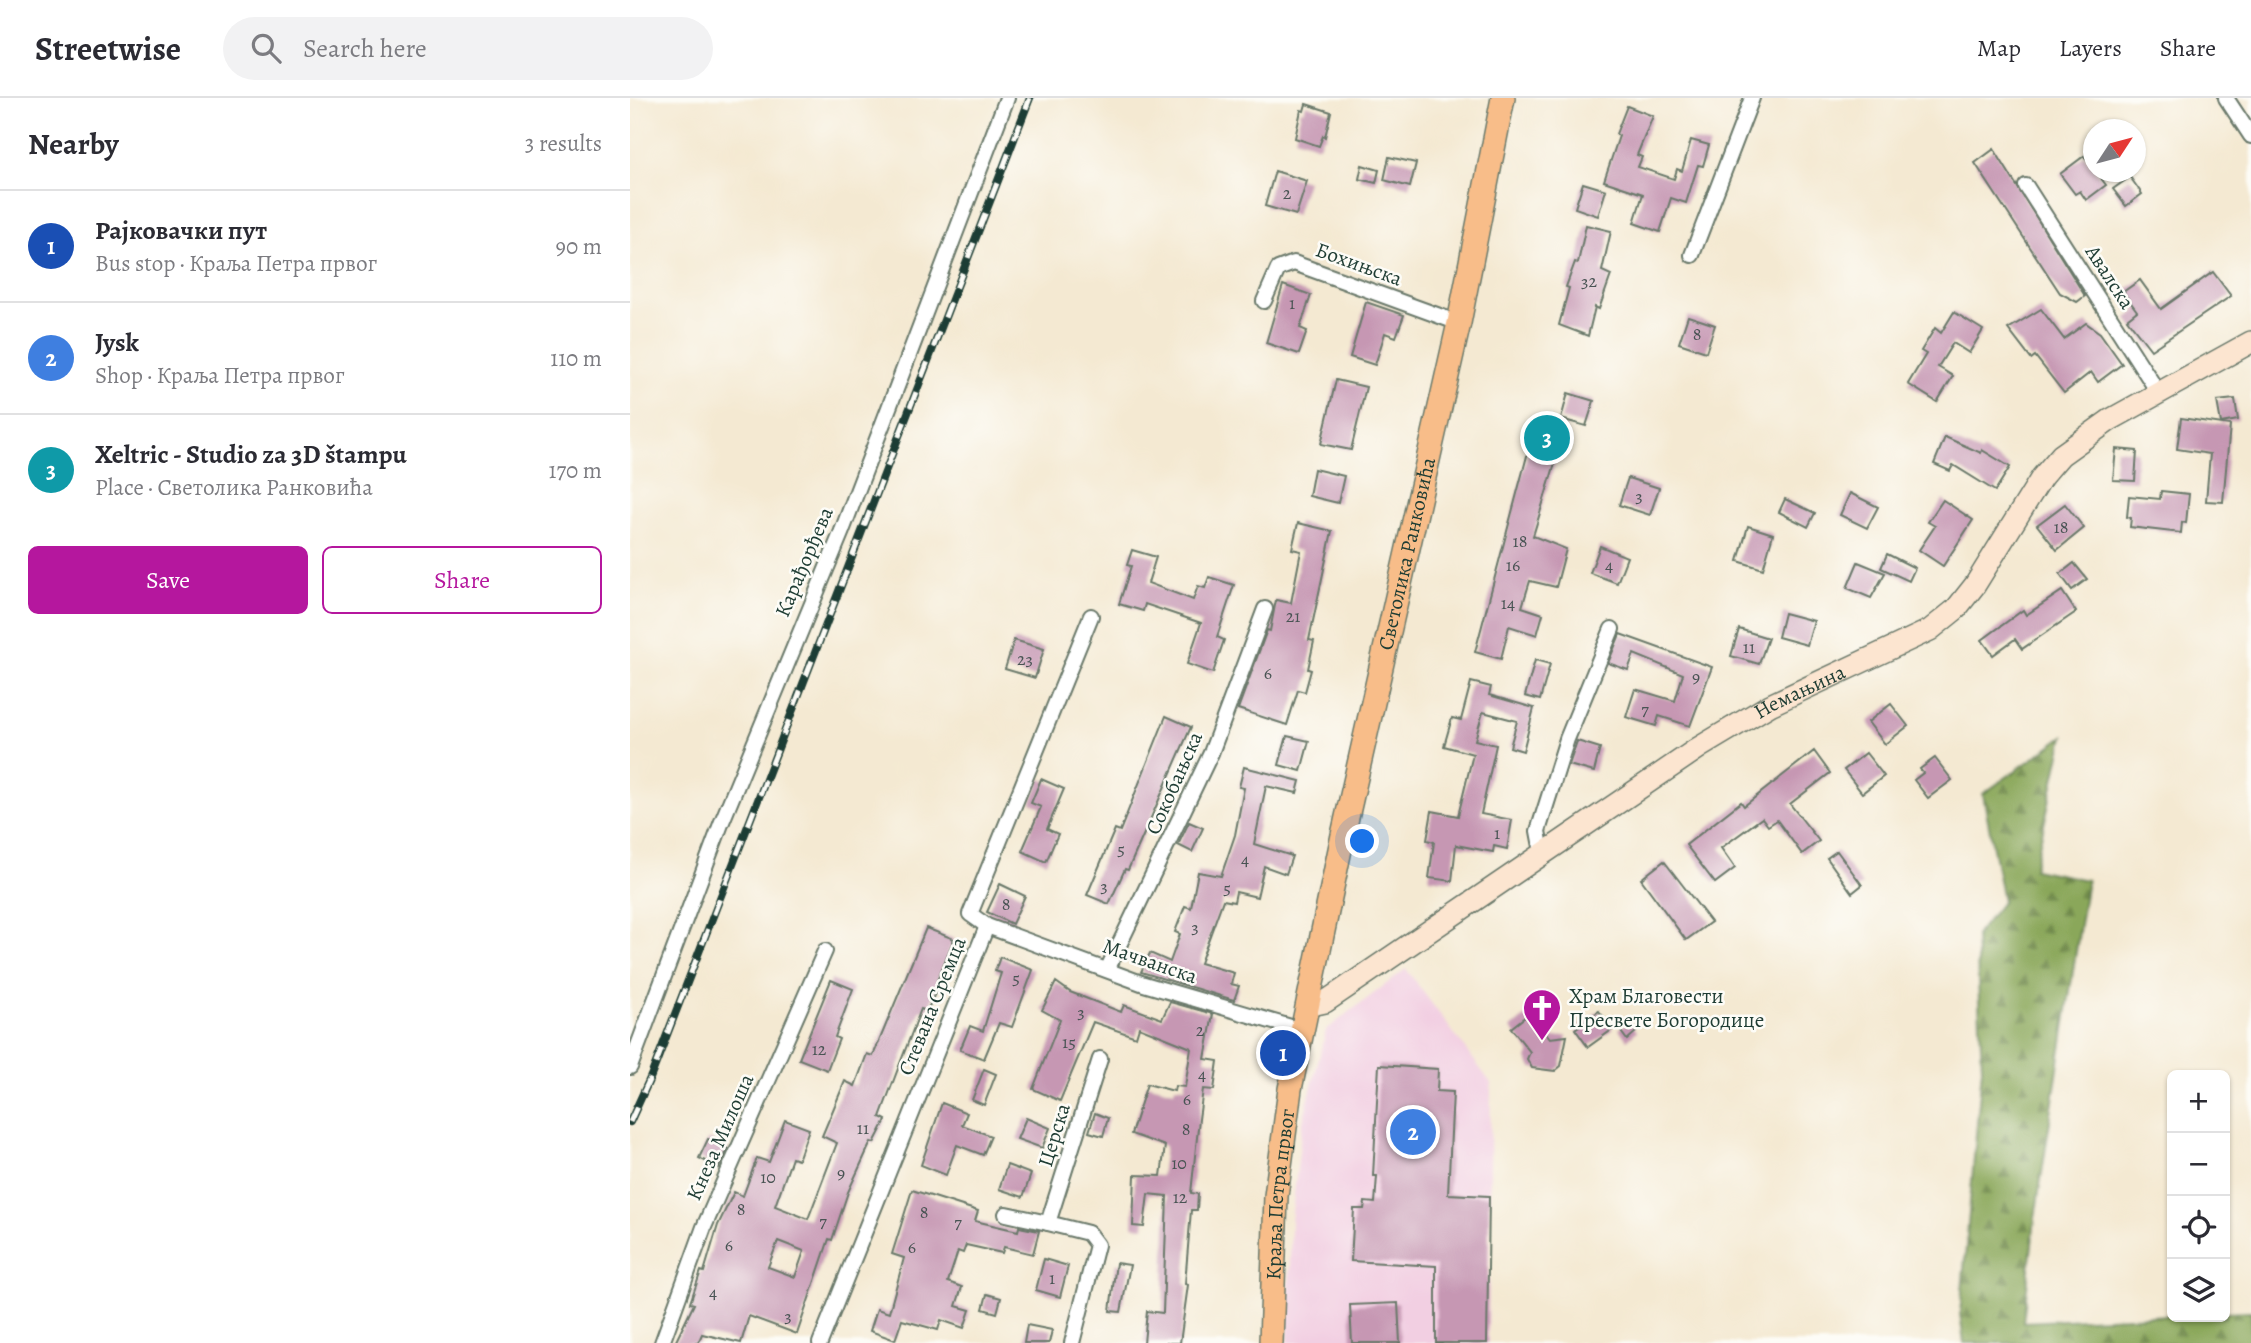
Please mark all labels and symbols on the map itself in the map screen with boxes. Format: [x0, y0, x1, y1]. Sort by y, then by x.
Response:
north arrow [2083, 119, 2146, 182]
house number: 2 [1283, 181, 1292, 205]
street label: Бохињска [1312, 235, 1406, 293]
street label: Авалска [2078, 239, 2141, 315]
house number: 32 [1581, 269, 1597, 293]
house number: 1 [1289, 291, 1295, 315]
house number: 8 [1693, 322, 1701, 346]
pin: 3 [1524, 412, 1570, 464]
street label: Светолика Ранковића [1371, 454, 1442, 653]
house number: 3 [1635, 484, 1643, 508]
street label: Карађорђева [768, 502, 840, 621]
house number: 18 [2054, 515, 2068, 539]
house number: 18 [1513, 529, 1527, 553]
house number: 16 [1506, 553, 1520, 577]
house number: 4 [1605, 553, 1613, 577]
house number: 14 [1501, 591, 1515, 615]
house number: 21 [1286, 604, 1300, 628]
house number: 11 [1743, 635, 1755, 659]
house number: 23 [1017, 647, 1033, 671]
street label: Немањина [1748, 658, 1850, 726]
house number: 6 [1264, 661, 1272, 685]
house number: 9 [1692, 665, 1700, 689]
house number: 7 [1641, 697, 1649, 721]
street label: Сокобањска [1139, 727, 1209, 839]
house number: 1 [1494, 821, 1500, 845]
your location [1345, 824, 1379, 858]
house number: 5 [1117, 837, 1125, 861]
house number: 4 [1241, 847, 1249, 871]
house number: 3 [1100, 874, 1108, 898]
house number: 5 [1223, 876, 1231, 900]
house number: 8 [1002, 892, 1010, 916]
house number: 3 [1191, 915, 1199, 939]
street label: Стевана Сремца [891, 932, 973, 1079]
street label: Мачванска [1099, 932, 1201, 990]
house number: 5 [1012, 966, 1020, 990]
place label: Храм Благовести Пресвете Богородице [1569, 982, 1764, 1034]
church icon: Храм Благовести Пресвете Богородице [1521, 987, 1563, 1042]
house number: 3 [1077, 1000, 1085, 1024]
house number: 2 [1196, 1018, 1205, 1042]
pin: 1 [1260, 1027, 1306, 1079]
house number: 15 [1062, 1030, 1076, 1054]
house number: 12 [812, 1037, 827, 1061]
house number: 4 [1198, 1062, 1206, 1086]
street label: Кнеза Милоша [680, 1069, 761, 1205]
house number: 6 [1183, 1087, 1191, 1111]
street label: Церска [1031, 1100, 1077, 1170]
pin: 2 [1390, 1106, 1436, 1158]
street label: Краља Петра првог [1259, 1107, 1301, 1280]
house number: 11 [857, 1116, 869, 1140]
house number: 8 [1182, 1117, 1190, 1141]
house number: 10 [1171, 1151, 1187, 1175]
house number: 9 [837, 1161, 845, 1185]
house number: 10 [760, 1165, 776, 1189]
house number: 12 [1173, 1185, 1188, 1209]
house number: 8 [737, 1197, 745, 1221]
house number: 8 [920, 1200, 928, 1224]
house number: 7 [819, 1209, 827, 1233]
house number: 7 [954, 1210, 962, 1234]
house number: 6 [725, 1233, 733, 1257]
house number: 6 [908, 1235, 916, 1259]
house number: 1 [1049, 1266, 1055, 1290]
house number: 4 [709, 1280, 717, 1304]
house number: 3 [784, 1304, 792, 1328]

